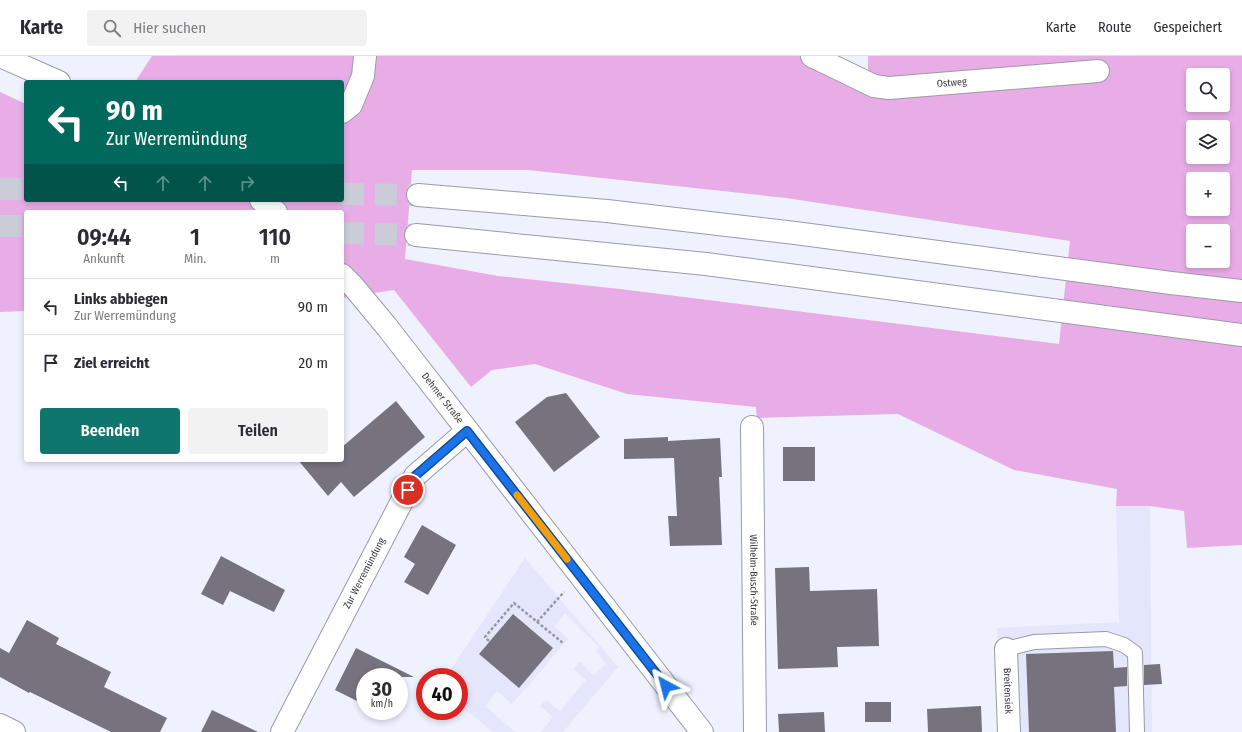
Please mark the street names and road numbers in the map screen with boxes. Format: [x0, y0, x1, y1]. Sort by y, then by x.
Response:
street label: Ostweg [936, 76, 968, 90]
street label: Dehmer Straße [419, 370, 466, 426]
street label: Wilhelm-Busch-Straße [747, 534, 760, 626]
street label: Zur Werremündung [341, 535, 388, 611]
street label: Breitensiek [1001, 668, 1014, 714]

